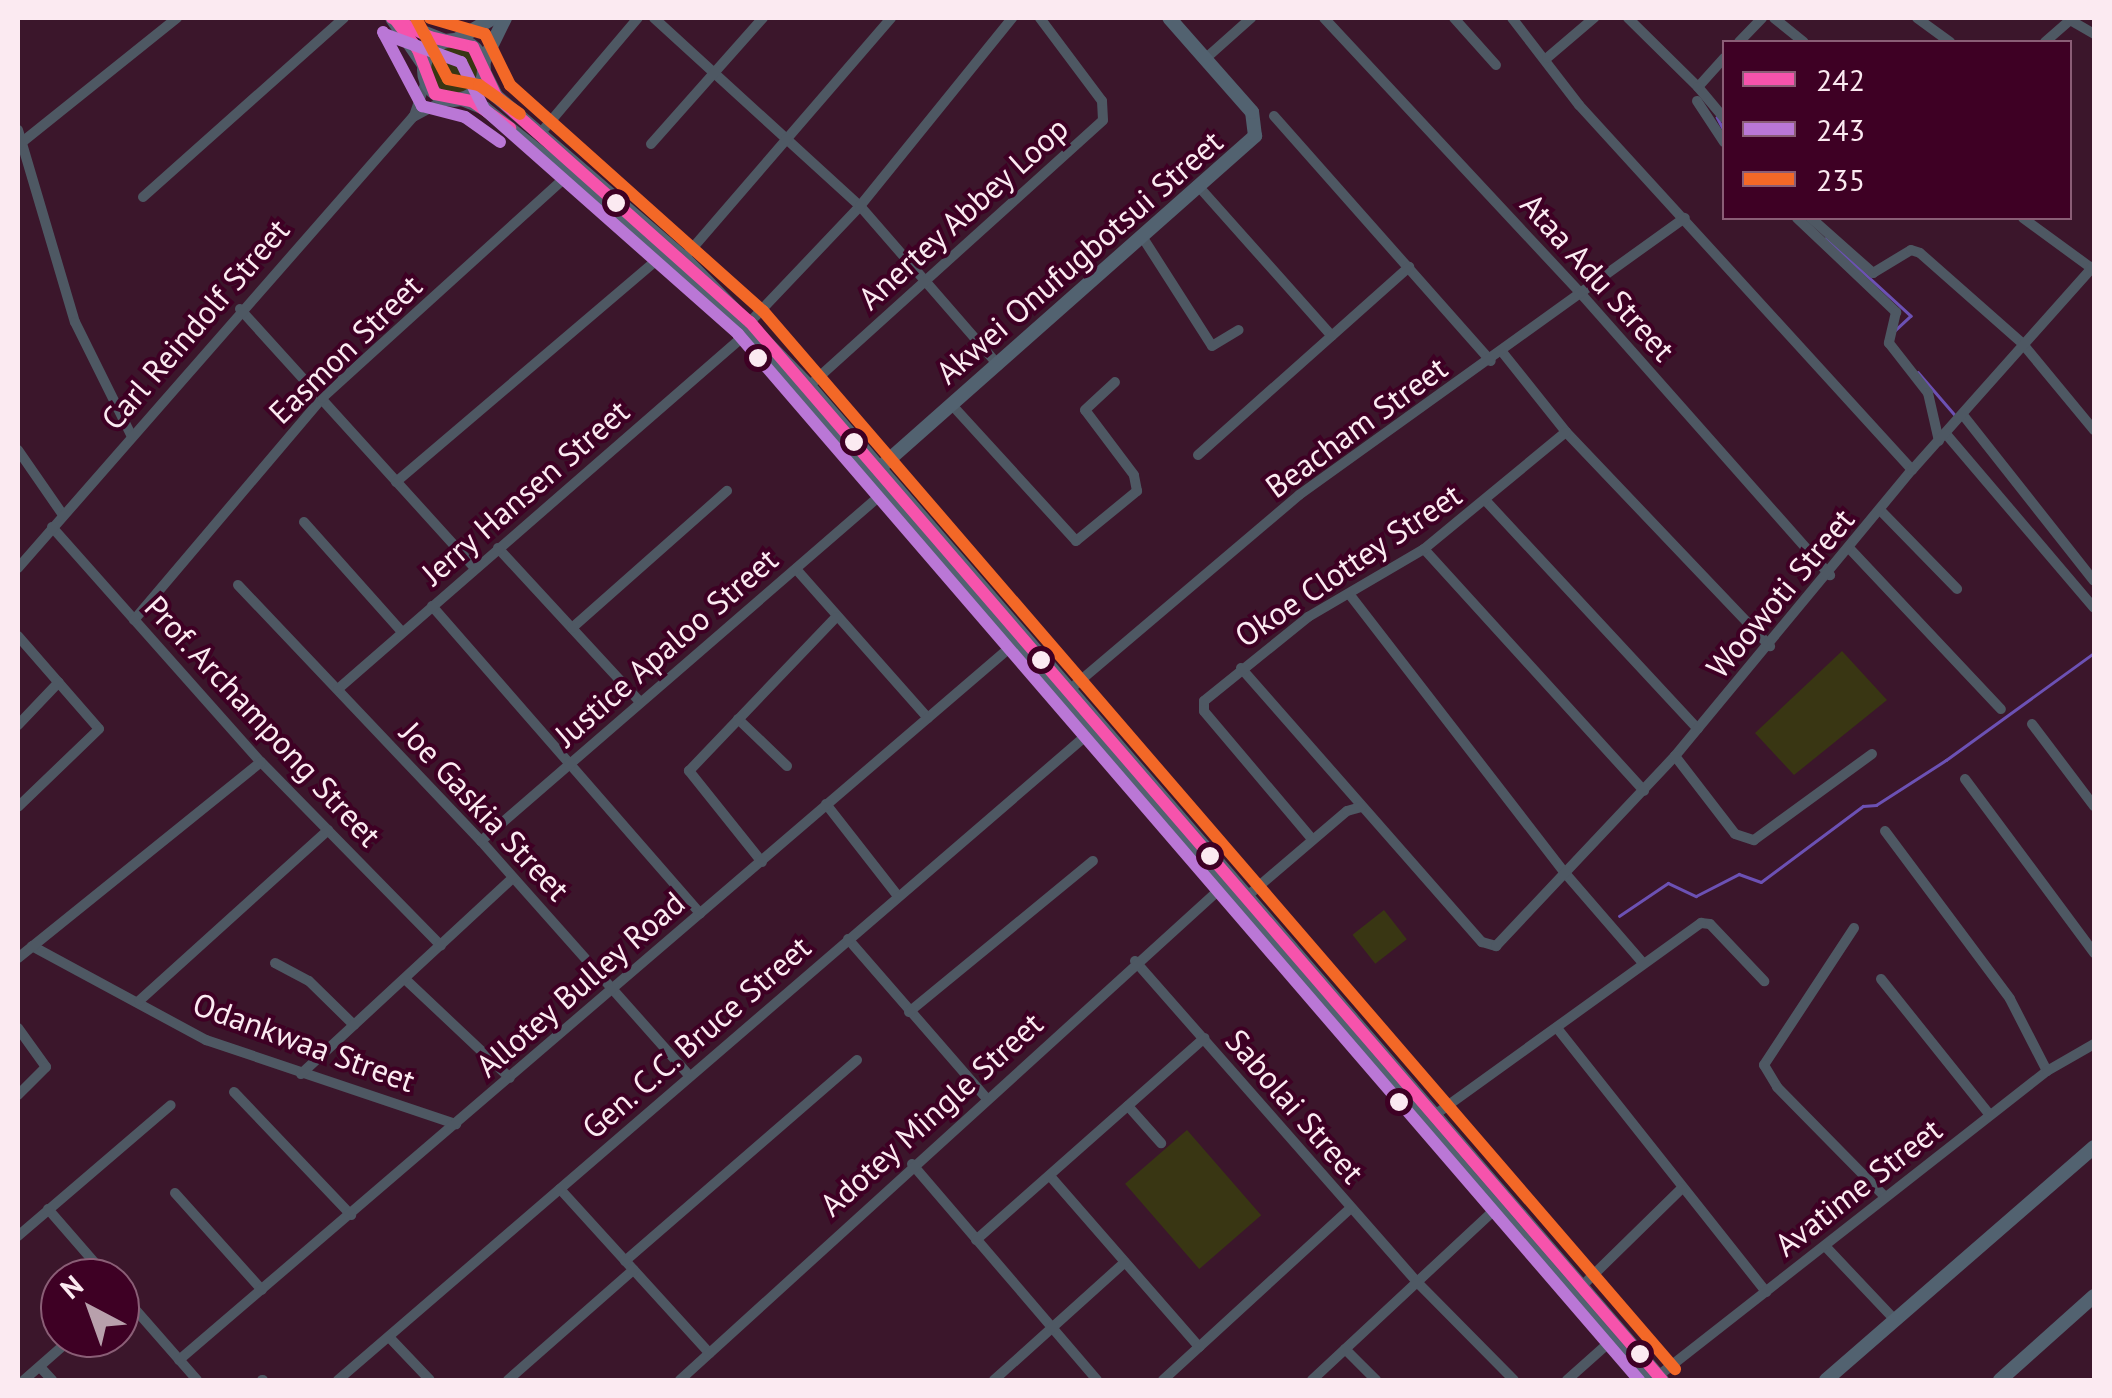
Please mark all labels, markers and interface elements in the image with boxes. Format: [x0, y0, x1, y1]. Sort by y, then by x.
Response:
legend [1722, 40, 2072, 220]
text: 242 [1816, 60, 1865, 99]
street label: Anertey Abbey Loop [849, 108, 1077, 318]
text: 243 [1816, 110, 1865, 149]
street label: Akwei Onufugbotsui Street [928, 122, 1230, 392]
text: 235 [1816, 160, 1865, 199]
street label: Ataa Adu Street [1513, 185, 1683, 369]
unlabelled marker [606, 193, 626, 213]
street label: Carl Reindolf Street [93, 211, 297, 437]
street label: Easmon Street [261, 267, 429, 431]
unlabelled marker [748, 348, 768, 368]
street label: Beacham Street [1258, 348, 1454, 506]
street label: Jerry Hansen Street [413, 391, 637, 593]
unlabelled marker [844, 432, 864, 452]
street label: Okoe Clottey Street [1227, 475, 1469, 655]
street label: Woowoti Street [1698, 501, 1862, 685]
street label: Justice Apaloo Street [546, 539, 786, 755]
street label: Prof. Archampong Street [136, 586, 390, 856]
unlabelled marker [1031, 650, 1051, 670]
street label: Joe Gaskia Street [392, 714, 578, 908]
unlabelled marker [1200, 846, 1220, 866]
street label: Allotey Bulley Road [467, 882, 693, 1086]
street label: Gen. C.C. Bruce Street [572, 926, 820, 1148]
street label: Odankwaa Street [188, 984, 420, 1100]
street label: Adotey Mingle Street [811, 1004, 1051, 1224]
street label: Sabolai Street [1218, 1021, 1372, 1191]
unlabelled marker [1389, 1092, 1409, 1112]
street label: Avatime Street [1767, 1110, 1949, 1264]
north arrow [40, 1258, 140, 1358]
text: N [52, 1266, 90, 1306]
unlabelled marker [1630, 1344, 1650, 1364]

